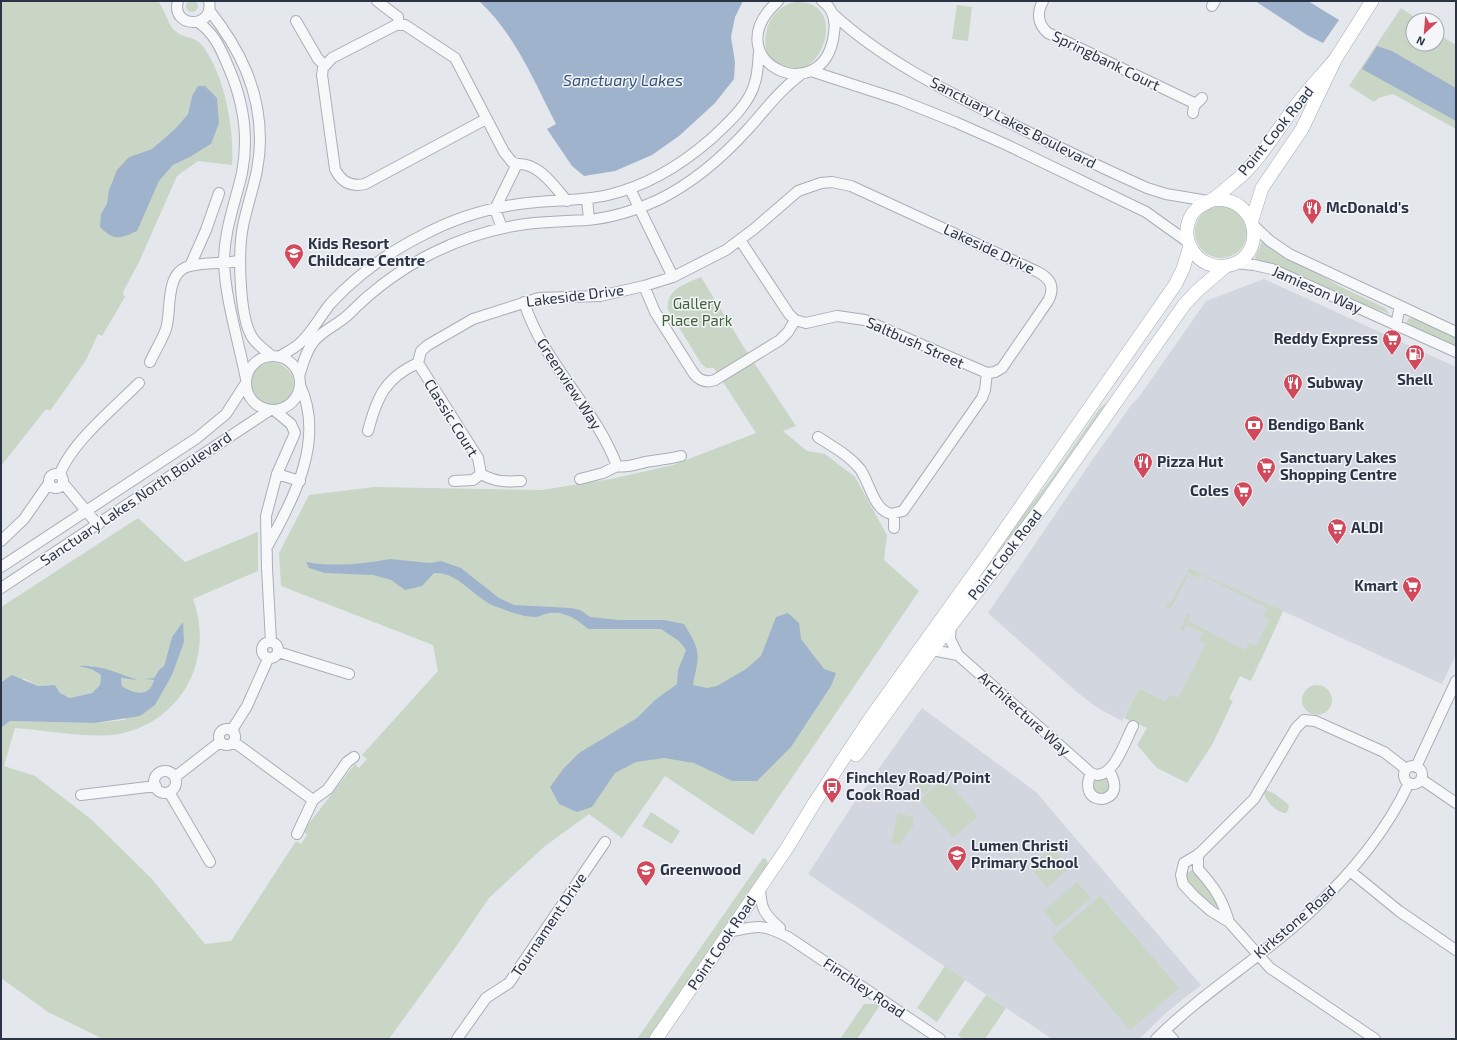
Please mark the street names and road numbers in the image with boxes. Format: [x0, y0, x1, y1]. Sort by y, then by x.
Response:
street label: Springbank Court [1050, 26, 1163, 94]
street label: Sanctuary Lakes Boulevard [927, 72, 1099, 172]
street label: Point Cook Road [1234, 82, 1317, 179]
street label: Lakeside Drive [941, 219, 1038, 277]
street label: Jamieson Way [1270, 261, 1365, 317]
street label: Lakeside Drive [525, 280, 625, 310]
street label: Saltbush Street [864, 312, 967, 372]
street label: Greenview Way [534, 334, 606, 433]
street label: Classic Court [421, 375, 483, 460]
street label: Sanctuary Lakes North Boulevard [36, 427, 235, 569]
street label: Point Cook Road [963, 506, 1045, 603]
street label: Architecture Way [975, 667, 1074, 759]
street label: Tournament Drive [507, 869, 590, 980]
street label: Kirkstone Road [1250, 881, 1339, 962]
street label: Point Cook Road [683, 892, 759, 993]
street label: Finchley Road [820, 953, 909, 1021]

